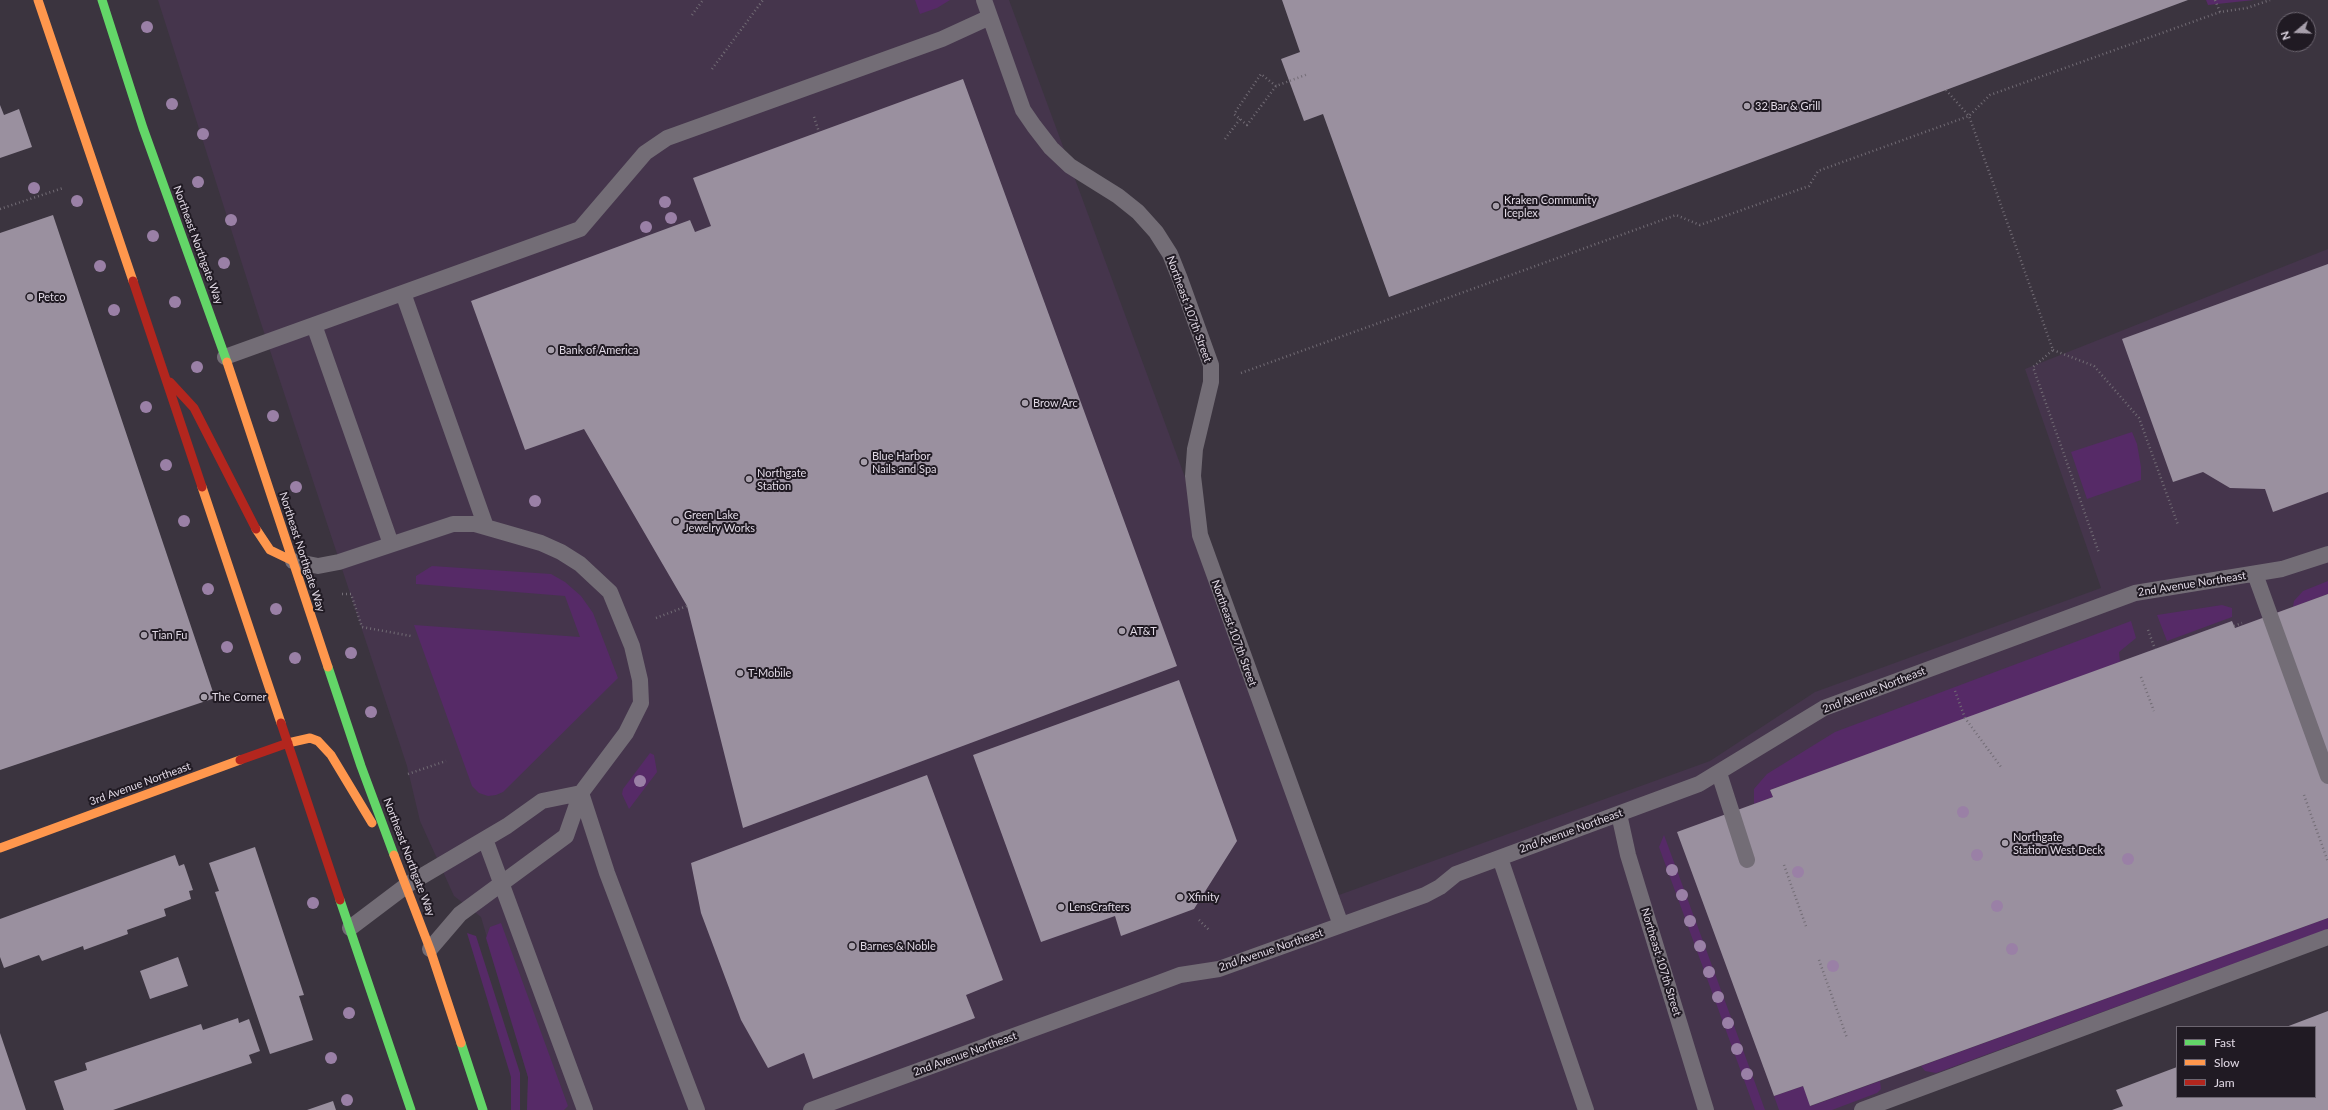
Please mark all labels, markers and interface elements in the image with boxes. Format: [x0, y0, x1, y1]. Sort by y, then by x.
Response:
north arrow [2276, 12, 2316, 52]
text: N [2278, 30, 2293, 42]
place label: 32 Bar & Grill [1755, 99, 1820, 113]
marker: 32 Bar & Grill [1742, 101, 1752, 111]
street label: Northeast Northgate Way [170, 184, 226, 306]
place label: Kraken Community Iceplex [1504, 193, 1597, 219]
marker: Kraken Community Iceplex [1491, 201, 1501, 211]
street label: Northeast 107th Street [1164, 254, 1214, 364]
place label: Petco [38, 290, 65, 304]
marker: Petco [25, 292, 35, 302]
place label: Bank of America [559, 343, 638, 357]
marker: Bank of America [546, 345, 556, 355]
place label: Brow Arc [1033, 396, 1078, 410]
marker: Brow Arc [1020, 398, 1030, 408]
place label: Blue Harbor Nails and Spa [872, 449, 937, 475]
marker: Blue Harbor Nails and Spa [859, 457, 869, 467]
place label: Northgate Station [757, 466, 806, 492]
marker: Northgate Station [744, 474, 754, 484]
street label: Northeast Northgate Way [276, 490, 328, 614]
place label: Green Lake Jewelry Works [684, 508, 755, 534]
marker: Green Lake Jewelry Works [671, 516, 681, 526]
street label: 2nd Avenue Northeast [2137, 569, 2247, 599]
street label: Northeast 107th Street [1209, 578, 1259, 688]
place label: AT&T [1130, 624, 1157, 638]
marker: AT&T [1117, 626, 1127, 636]
place label: Tian Fu [152, 628, 187, 642]
marker: Tian Fu [139, 630, 149, 640]
street label: 2nd Avenue Northeast [1821, 664, 1927, 716]
place label: T-Mobile [748, 666, 791, 680]
marker: T-Mobile [735, 668, 745, 678]
place label: The Corner [212, 690, 267, 704]
marker: The Corner [199, 692, 209, 702]
street label: 3rd Avenue Northeast [88, 760, 192, 808]
street label: Northeast Northgate Way [380, 796, 438, 918]
street label: 2nd Avenue Northeast [1517, 806, 1625, 856]
place label: Northgate Station West Deck [2013, 830, 2103, 856]
marker: Northgate Station West Deck [2000, 838, 2010, 848]
place label: Xfinity [1188, 890, 1219, 904]
marker: Xfinity [1175, 892, 1185, 902]
place label: LensCrafters [1069, 900, 1130, 914]
marker: LensCrafters [1056, 902, 1066, 912]
street label: Northeast 107th Street [1638, 906, 1684, 1018]
street label: 2nd Avenue Northeast [1217, 926, 1325, 974]
place label: Barnes & Noble [860, 939, 936, 953]
marker: Barnes & Noble [847, 941, 857, 951]
legend [2176, 1026, 2316, 1098]
street label: 2nd Avenue Northeast [911, 1029, 1019, 1079]
text: Fast [2214, 1035, 2235, 1050]
text: Slow [2214, 1055, 2239, 1070]
text: Jam [2214, 1075, 2235, 1090]

